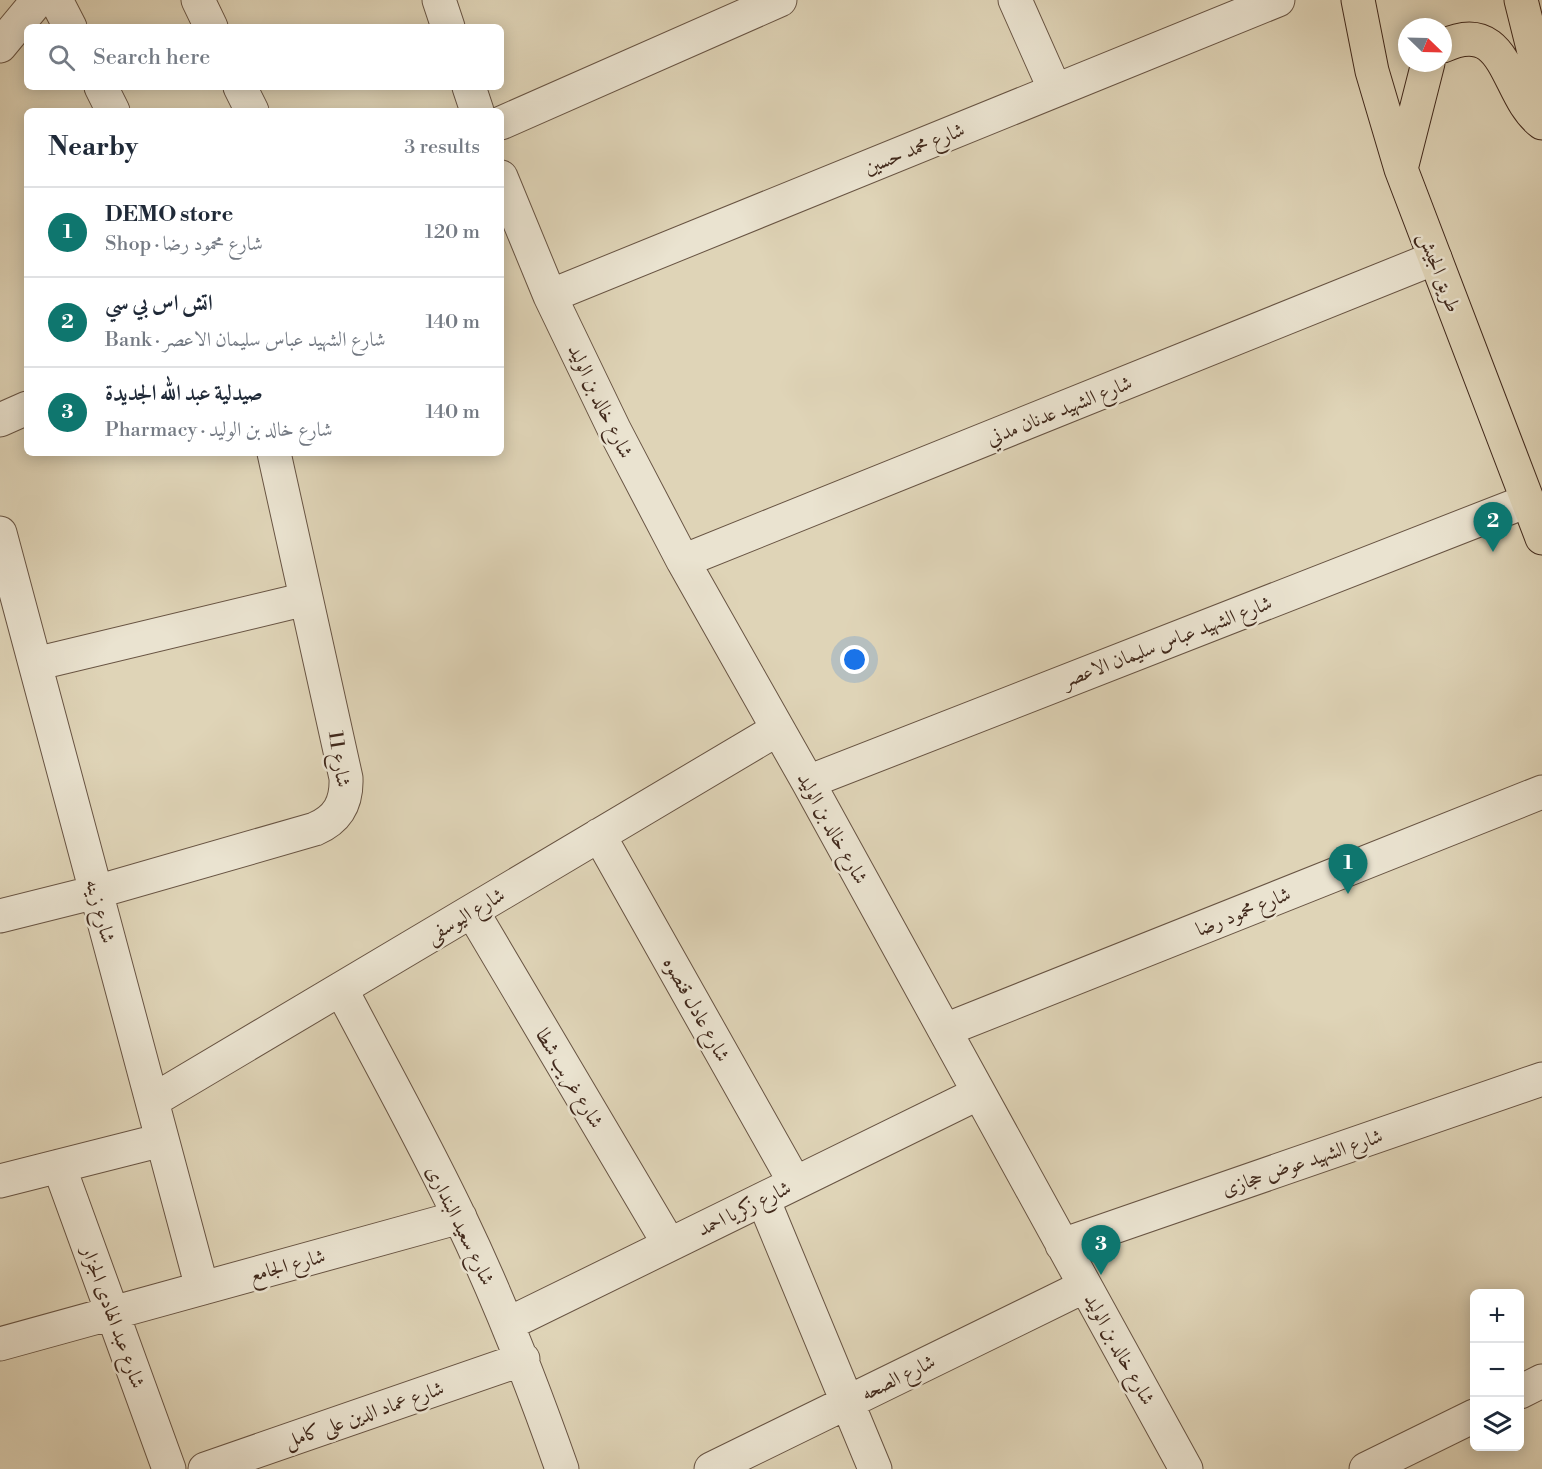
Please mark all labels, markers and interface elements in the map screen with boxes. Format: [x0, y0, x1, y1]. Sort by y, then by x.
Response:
north arrow [1398, 18, 1452, 72]
search box [24, 24, 504, 90]
icon: search [45, 41, 78, 74]
text: Search here [93, 44, 210, 71]
street label: شارع محمد حسين [860, 118, 970, 185]
text: Nearby [48, 131, 138, 163]
text: 3 results [404, 135, 480, 160]
text: DEMO store [105, 201, 233, 228]
text: 1 [63, 220, 72, 245]
text: 120 m [425, 220, 480, 245]
street label: طريق الجيش [1412, 229, 1465, 316]
text: Shop · شارع محمود رضا [105, 232, 263, 257]
text: اتش اس بي سي [105, 290, 213, 317]
text: 2 [61, 310, 74, 335]
text: 140 m [425, 310, 480, 335]
text: Bank · شارع الشهيد عباس سليمان الاعصر [105, 328, 386, 353]
street label: شارع خالد بن الوليد [558, 341, 638, 465]
street label: شارع الشهيد عدنان مدني [983, 371, 1138, 456]
text: صيدلية عبد الله الجديدة [105, 380, 263, 407]
text: 3 [61, 400, 74, 425]
text: 140 m [425, 400, 480, 425]
text: Pharmacy · شارع خالد بن الوليد [105, 418, 333, 443]
pin: 2 [1474, 502, 1512, 552]
street label: شارع الشهيد عباس سليمان الاعصر [1057, 591, 1277, 698]
your location [840, 645, 869, 674]
street label: شارع 11 [318, 729, 355, 790]
street label: شارع خالد بن الوليد [787, 769, 873, 891]
pin: 1 [1328, 844, 1368, 894]
street label: شارع زينه [75, 877, 120, 947]
street label: شارع محمود رضا [1193, 882, 1296, 946]
street label: شارع اليوسفى [422, 883, 512, 953]
street label: شارع عادل قنصوه [653, 953, 735, 1068]
street label: شارع غريب شطا [526, 1024, 608, 1135]
street label: شارع الشهيد عوض حجازى [1219, 1124, 1388, 1206]
street label: شارع سعيد البندارى [416, 1162, 500, 1292]
street label: شارع زكريا احمد [694, 1176, 797, 1246]
pin: 3 [1082, 1226, 1120, 1275]
street label: شارع عبد الهادى الجزار [71, 1241, 150, 1393]
street label: شارع الجامع [246, 1244, 329, 1292]
map controls [1470, 1289, 1524, 1451]
button: + [1470, 1289, 1524, 1343]
street label: شارع خالد بن الوليد [1074, 1290, 1160, 1412]
button: − [1470, 1343, 1524, 1397]
street label: شارع الصحه [858, 1350, 942, 1411]
street label: شارع عماد الدين على كامل [281, 1376, 449, 1458]
button: layers [1470, 1397, 1524, 1451]

